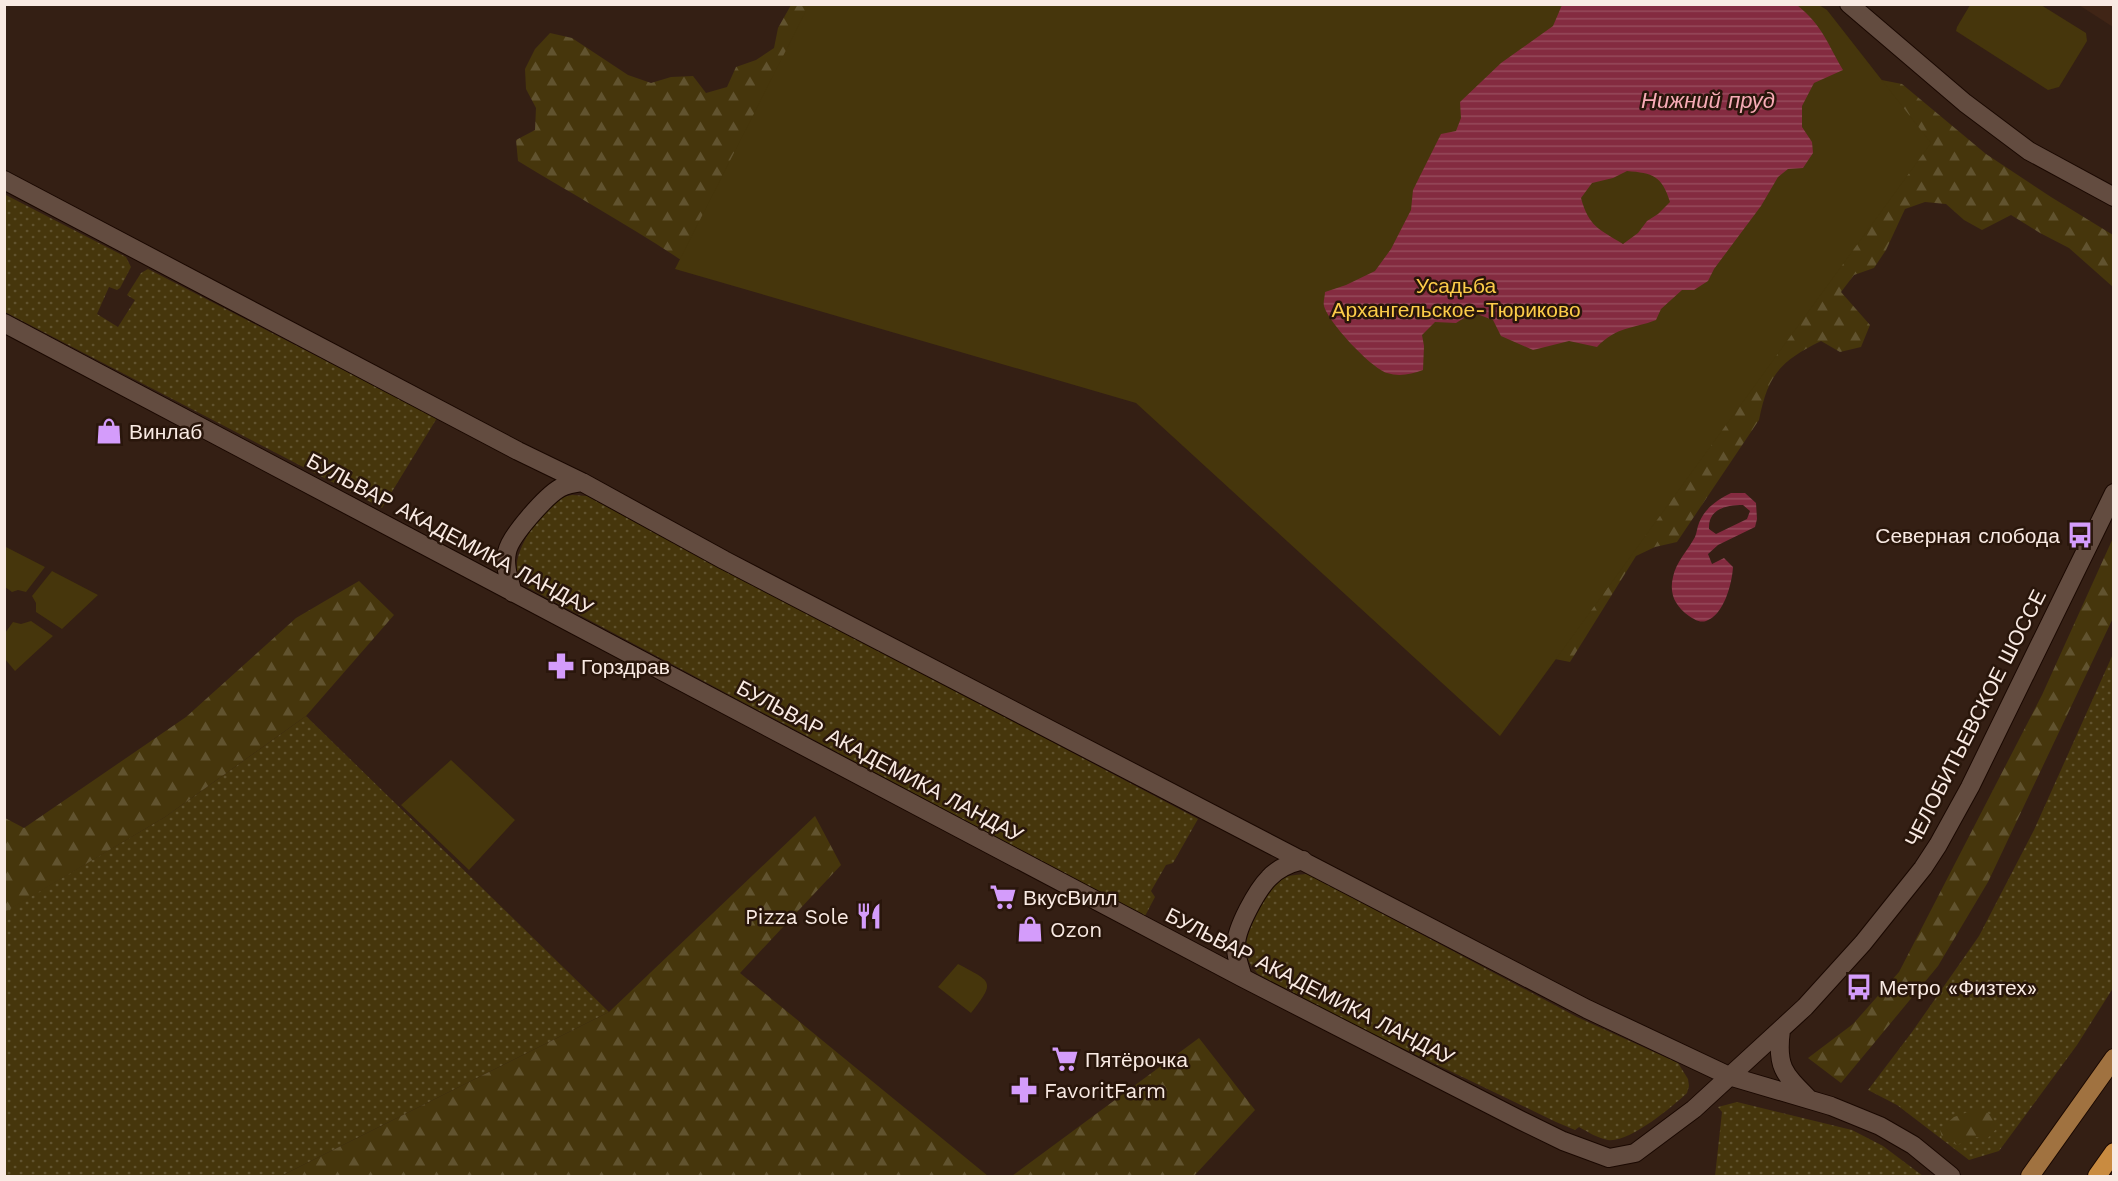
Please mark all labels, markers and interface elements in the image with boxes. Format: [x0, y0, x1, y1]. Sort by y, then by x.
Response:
water label: Нижний пруд [1641, 88, 1775, 113]
park label: Усадьба Архангельское-Тюриково [1331, 273, 1581, 322]
shop icon: Винлаб [94, 416, 124, 446]
place label: Винлаб [129, 419, 202, 444]
street label: БУЛЬВАР АКАДЕМИКА ЛАНДАУ [303, 448, 598, 621]
bus stop icon: Северная слобода [2065, 520, 2095, 550]
place label: Северная слобода [1875, 523, 2060, 548]
street label: ЧЕЛОБИТЬЕВСКОЕ ШОССЕ [1899, 585, 2051, 851]
pharmacy icon: Горздрав [546, 651, 576, 681]
place label: Горздрав [581, 654, 670, 679]
street label: БУЛЬВАР АКАДЕМИКА ЛАНДАУ [733, 675, 1028, 848]
supermarket icon: ВкусВилл [988, 882, 1018, 912]
place label: ВкусВилл [1023, 885, 1117, 910]
restaurant icon: Pizza Sole [854, 901, 884, 931]
street label: БУЛЬВАР АКАДЕМИКА ЛАНДАУ [1161, 902, 1459, 1070]
place label: Pizza Sole [745, 904, 849, 929]
shop icon: Ozon [1015, 914, 1045, 944]
place label: Ozon [1050, 917, 1102, 942]
bus stop icon: Метро «Физтех» [1844, 972, 1874, 1002]
place label: Метро «Физтех» [1879, 975, 2037, 1000]
supermarket icon: Пятёрочка [1050, 1044, 1080, 1074]
place label: Пятёрочка [1085, 1047, 1188, 1072]
pharmacy icon: FavoritFarm [1009, 1075, 1039, 1105]
place label: FavoritFarm [1044, 1078, 1166, 1103]

